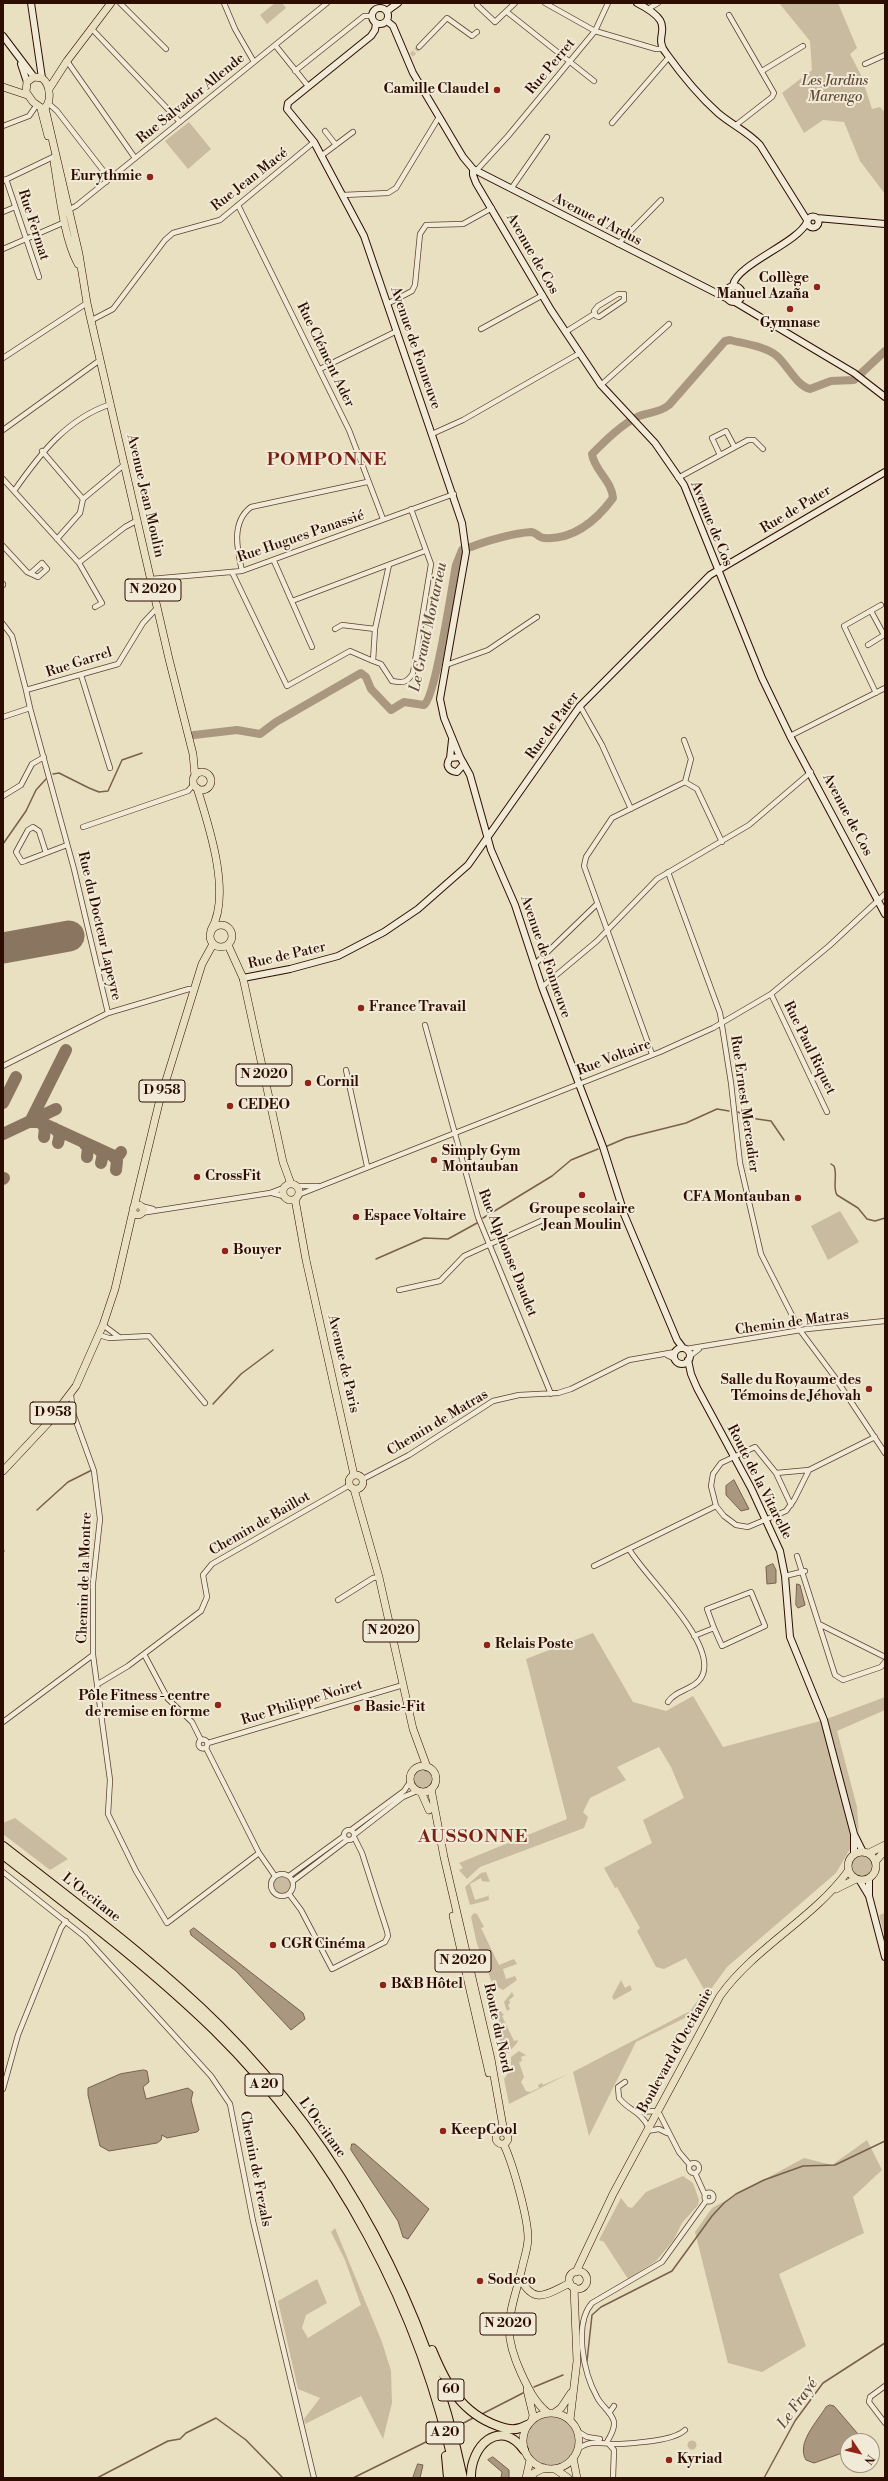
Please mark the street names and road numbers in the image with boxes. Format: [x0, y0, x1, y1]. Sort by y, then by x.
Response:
street label: Rue Perret [523, 36, 579, 98]
street label: Rue Salvador Allende [134, 50, 248, 148]
street label: Rue Jean Macé [208, 145, 292, 215]
street label: Rue Fermat [14, 187, 52, 263]
street label: Avenue d'Ardus [550, 190, 644, 250]
street label: Avenue de Cos [502, 211, 562, 297]
street label: Avenue de Fonneuve [386, 284, 444, 412]
street label: Rue Clément Ader [292, 300, 358, 410]
street label: Avenue Jean Moulin [123, 433, 167, 559]
street label: Avenue de Cos [686, 479, 736, 569]
street label: Rue de Pater [758, 482, 834, 538]
street label: Rue Hugues Panassié [235, 507, 367, 567]
road number: N 2020 [125, 579, 181, 601]
street label: Rue Garrel [44, 644, 114, 682]
street label: Rue de Pater [523, 689, 583, 763]
street label: Avenue de Cos [818, 771, 876, 859]
street label: Rue du Docteur Lapeyre [74, 850, 124, 1002]
street label: Avenue de Fonneuve [516, 893, 574, 1021]
street label: Rue de Pater [246, 939, 328, 973]
street label: Rue Paul Riquet [779, 999, 839, 1097]
street label: Rue Ernest Mercadier [726, 1034, 762, 1174]
street label: Rue Voltaire [574, 1036, 654, 1080]
road number: N 2020 [236, 1064, 292, 1086]
road number: D 958 [139, 1080, 185, 1102]
street label: Rue Alphonse Daudet [474, 1187, 540, 1319]
street label: Chemin de Matras [734, 1307, 850, 1339]
street label: Avenue de Paris [324, 1313, 362, 1415]
street label: Chemin de Matras [385, 1386, 491, 1460]
road number: D 958 [30, 1402, 76, 1424]
street label: Route de la Vitarelle [723, 1422, 795, 1542]
street label: Chemin de Baillot [207, 1488, 313, 1560]
street label: Chemin de la Montre [74, 1512, 96, 1644]
road number: N 2020 [363, 1620, 419, 1642]
street label: Rue Philippe Noiret [239, 1677, 365, 1729]
street label: L'Occitane [58, 1870, 124, 1926]
road number: N 2020 [435, 1950, 491, 1972]
street label: Route du Nord [479, 1982, 515, 2074]
street label: Boulevard d'Occitanie [635, 1985, 717, 2117]
road number: A 20 [245, 2074, 283, 2096]
street label: L'Occitane [295, 2095, 349, 2161]
street label: Chemin de Frezals [236, 2110, 274, 2228]
road number: N 2020 [480, 2313, 536, 2335]
road number: 60 [438, 2379, 464, 2401]
road number: A 20 [426, 2422, 464, 2444]

